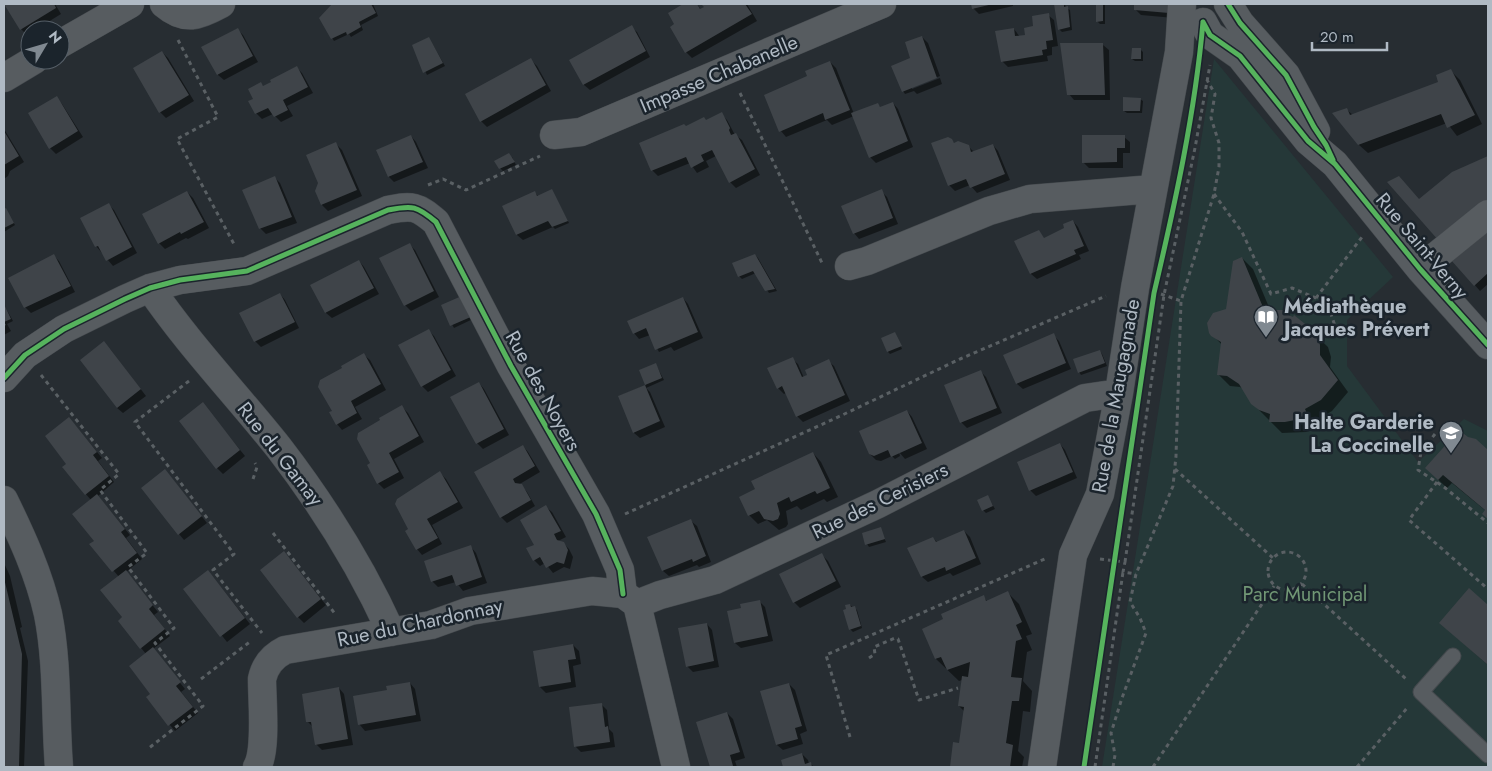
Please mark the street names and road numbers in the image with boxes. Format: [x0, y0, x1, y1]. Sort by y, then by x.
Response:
street label: Impasse Chabanelle [636, 28, 802, 120]
street label: Rue Saint-Verny [1369, 186, 1475, 306]
street label: Rue de la Maugagnade [1085, 297, 1147, 495]
street label: Rue des Noyers [498, 326, 588, 456]
street label: Rue du Gamay [230, 396, 330, 512]
street label: Rue des Cerisiers [807, 455, 953, 547]
street label: Rue du Chardonnay [335, 591, 505, 655]

